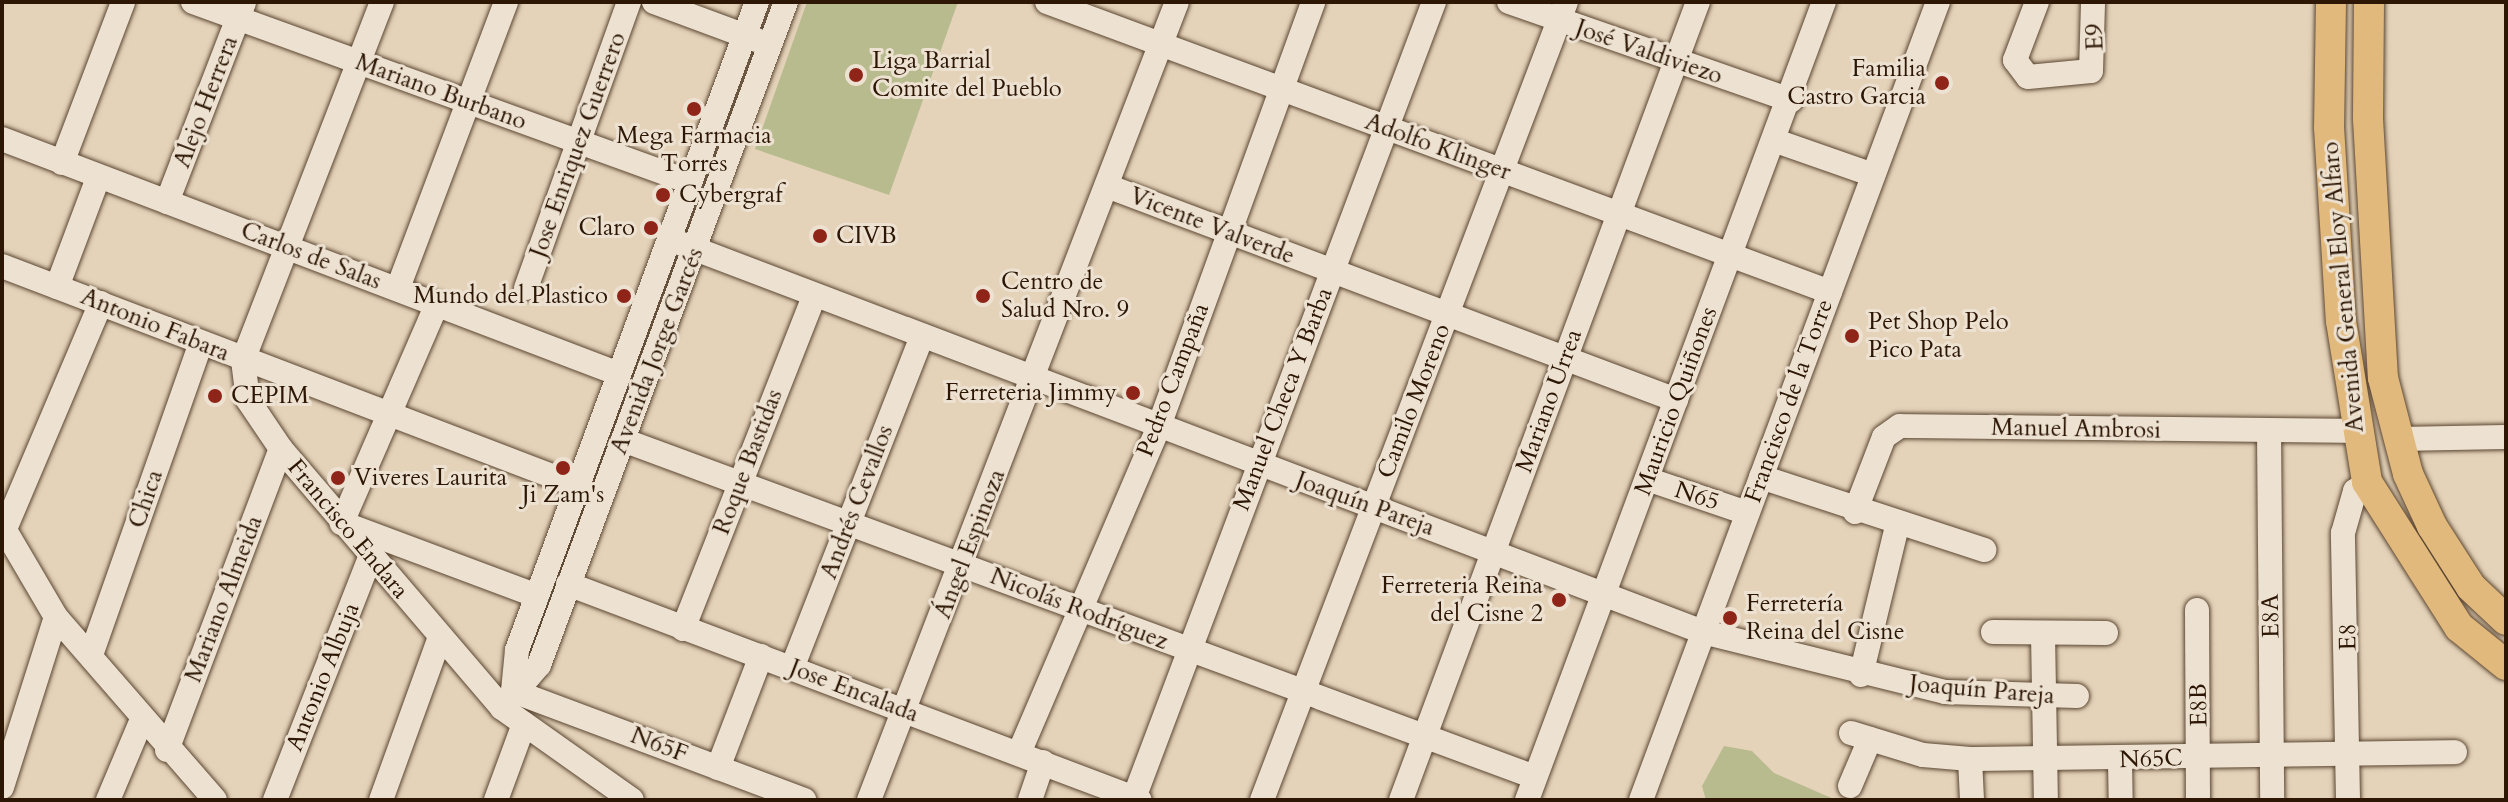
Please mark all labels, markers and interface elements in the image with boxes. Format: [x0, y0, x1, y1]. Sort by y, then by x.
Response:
street label: José Valdiviezo [1572, 13, 1726, 91]
street label: E9 [2080, 23, 2110, 51]
street label: Jose Enriquez Guerrero [524, 28, 632, 262]
street label: Alejo Herrera [168, 32, 244, 172]
place label: Liga Barrial Comite del Pueblo [872, 47, 1062, 103]
street label: Mariano Burbano [351, 48, 531, 136]
place label: Familia Castro Garcia [1787, 55, 1926, 111]
marker: Liga Barrial Comite del Pueblo [847, 66, 865, 84]
marker: Familia Castro Garcia [1933, 74, 1951, 92]
marker: Mega Farmacia Torres [685, 100, 703, 118]
street label: Adolfo Klinger [1361, 107, 1515, 187]
place label: Mega Farmacia Torres [616, 122, 772, 178]
street label: Avenida General Eloy Alfaro [2316, 140, 2370, 434]
place label: Cybergraf [679, 181, 782, 209]
street label: Vicente Valverde [1125, 181, 1299, 271]
marker: Cybergraf [654, 186, 672, 204]
place label: Claro [578, 214, 635, 242]
street label: Carlos de Salas [237, 216, 385, 296]
marker: Claro [642, 219, 660, 237]
place label: CIVB [836, 222, 896, 250]
marker: CIVB [811, 227, 829, 245]
street label: Avenida Jorge Garcés [604, 244, 710, 458]
place label: Centro de Salud Nro. 9 [1001, 268, 1129, 324]
street label: Antonio Fabara [77, 282, 233, 368]
place label: Mundo del Plastico [413, 282, 608, 310]
street label: Manuel Checa Y Barba [1227, 283, 1339, 515]
marker: Centro de Salud Nro. 9 [972, 285, 994, 307]
marker: Mundo del Plastico [615, 287, 633, 305]
street label: Francisco de la Torre [1739, 295, 1839, 507]
street label: Pedro Campaña [1130, 299, 1216, 461]
street label: Mauricio Quiñones [1629, 303, 1723, 499]
place label: Pet Shop Pelo Pico Pata [1868, 308, 2009, 364]
street label: Camilo Moreno [1371, 320, 1457, 482]
street label: Mariano Urrea [1510, 325, 1588, 477]
marker: Pet Shop Pelo Pico Pata [1843, 327, 1861, 345]
place label: Ferreteria Jimmy [945, 379, 1117, 407]
place label: CEPIM [231, 382, 309, 410]
marker: Ferreteria Jimmy [1124, 384, 1142, 402]
street label: Roque Bastidas [707, 385, 789, 539]
marker: CEPIM [206, 387, 224, 405]
street label: Manuel Ambrosi [1991, 413, 2161, 445]
street label: Andrés Cevallos [814, 421, 900, 583]
street label: Francisco Endara [281, 453, 415, 605]
marker: Ji Zam's [554, 459, 572, 477]
place label: Viveres Laurita [354, 464, 507, 492]
street label: Ángel Espinoza [928, 465, 1012, 623]
street label: Chica [123, 466, 169, 532]
street label: Joaquín Pareja [1292, 466, 1438, 542]
marker: Viveres Laurita [329, 469, 347, 487]
street label: N65 [1671, 475, 1723, 517]
place label: Ji Zam's [522, 481, 604, 509]
street label: Mariano Almeida [179, 512, 269, 686]
street label: Nicolás Rodríguez [986, 562, 1172, 656]
place label: Ferreteria Reina del Cisne 2 [1381, 572, 1543, 628]
place label: Ferretería Reina del Cisne [1746, 590, 1905, 646]
marker: Ferreteria Reina del Cisne 2 [1550, 591, 1568, 609]
street label: E8A [2256, 594, 2286, 638]
street label: Antonio Albuja [280, 599, 366, 755]
marker: Ferretería Reina del Cisne [1721, 609, 1739, 627]
street label: E8 [2333, 623, 2363, 651]
street label: Jose Encalada [785, 653, 923, 729]
street label: Joaquín Pareja [1908, 669, 2056, 711]
street label: E8B [2184, 683, 2214, 727]
street label: N65F [626, 721, 692, 769]
street label: N65C [2119, 744, 2183, 774]

